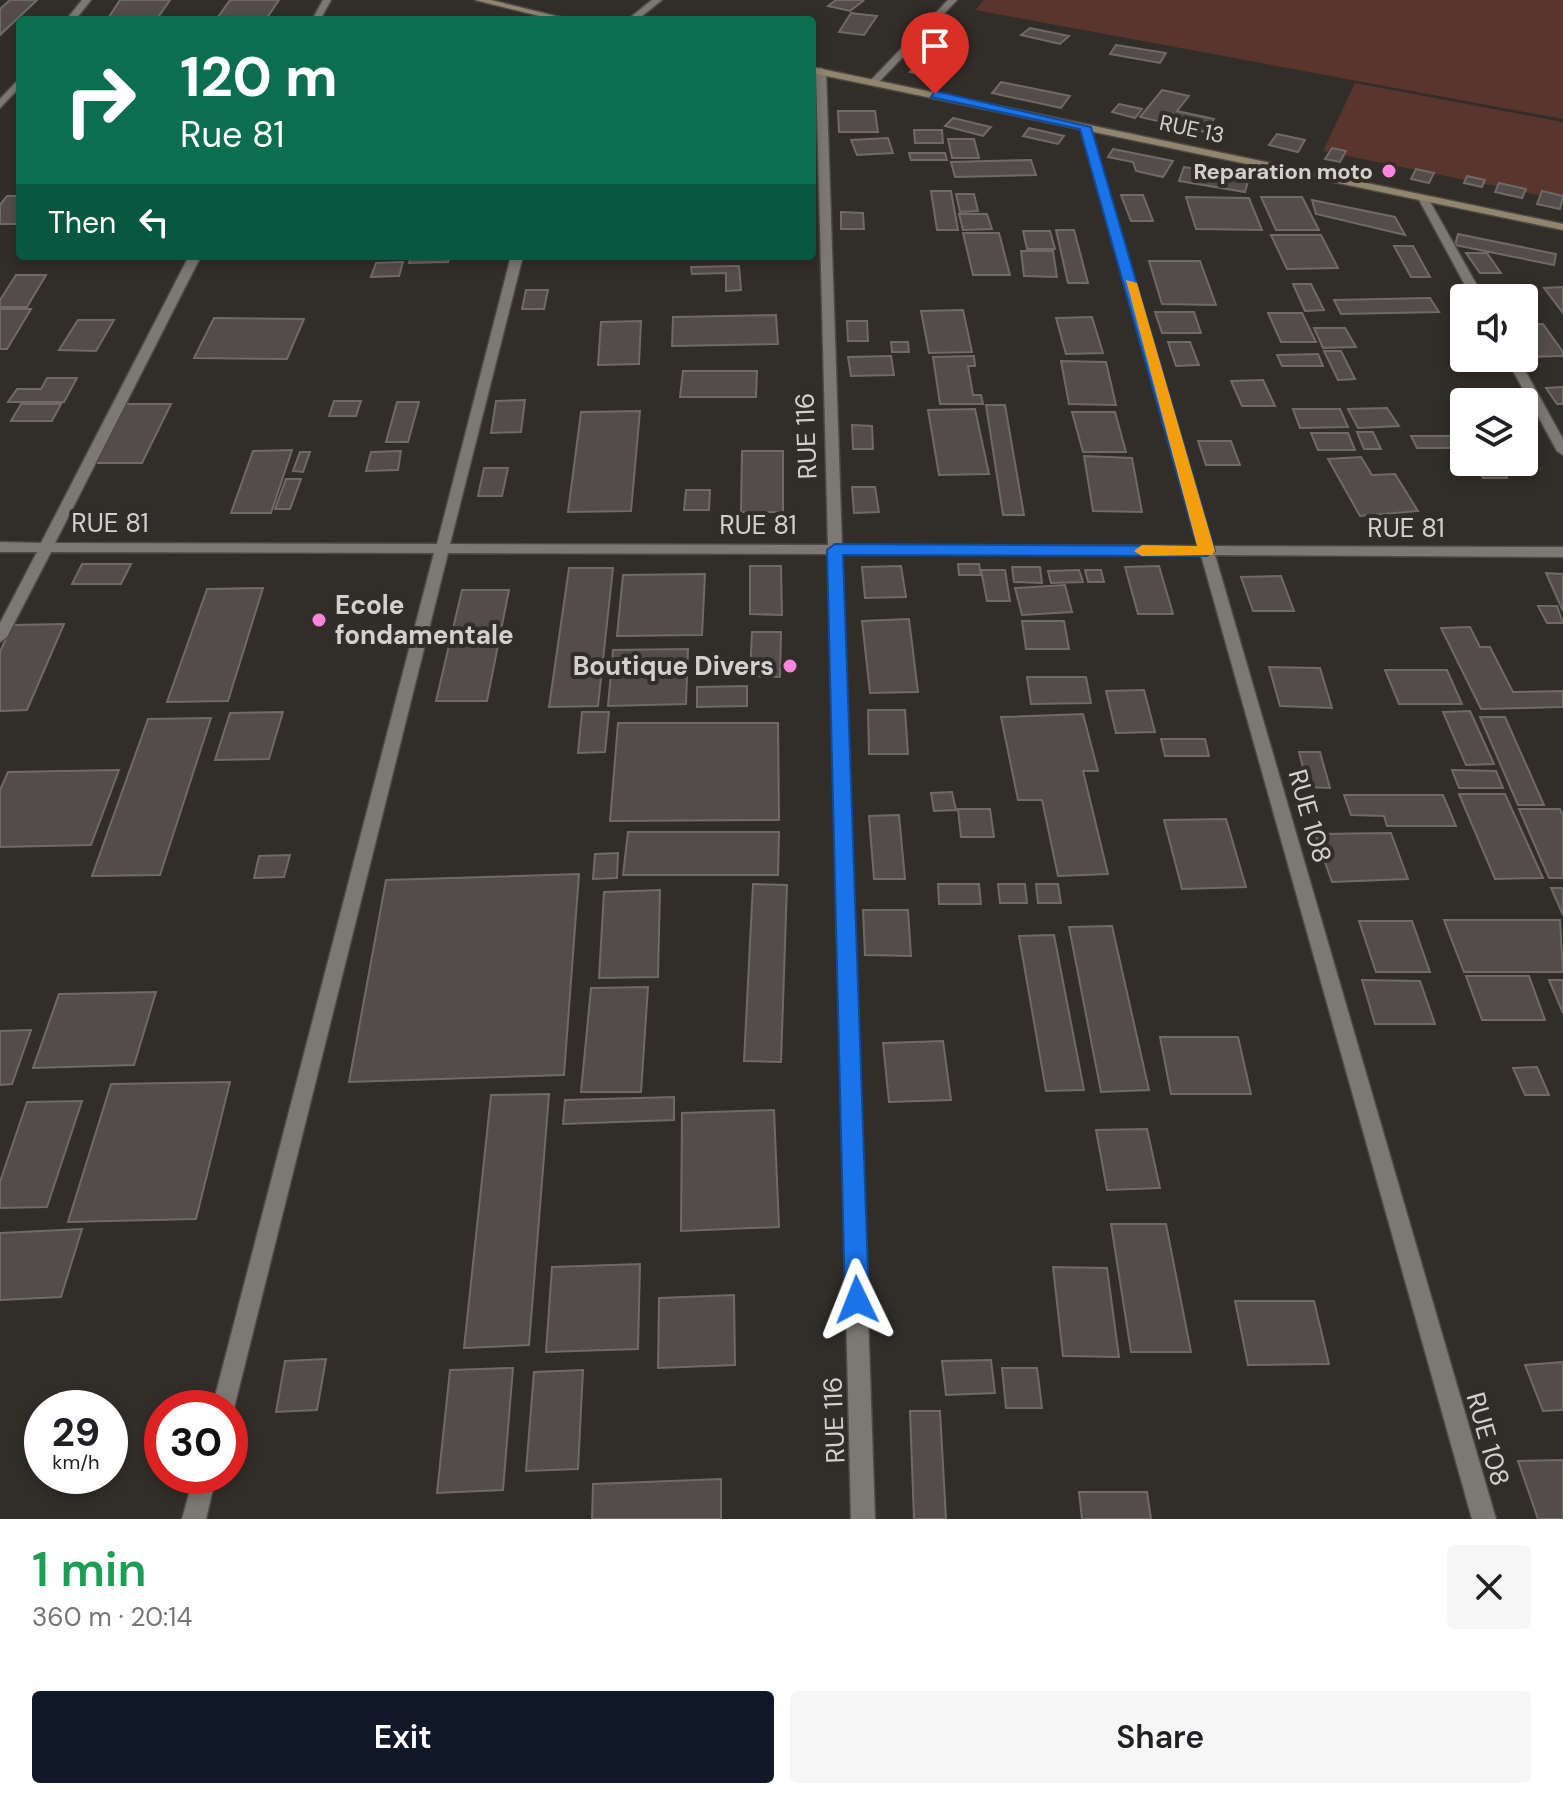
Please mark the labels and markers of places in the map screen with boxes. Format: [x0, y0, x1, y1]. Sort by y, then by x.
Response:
pin [901, 12, 969, 94]
place label: Reparation moto [1193, 157, 1373, 186]
marker: Reparation moto [1380, 162, 1398, 180]
place label: Ecole fondamentale [335, 588, 514, 652]
marker: Ecole fondamentale [310, 611, 328, 629]
place label: Boutique Divers [573, 649, 774, 683]
marker: Boutique Divers [781, 657, 799, 675]

